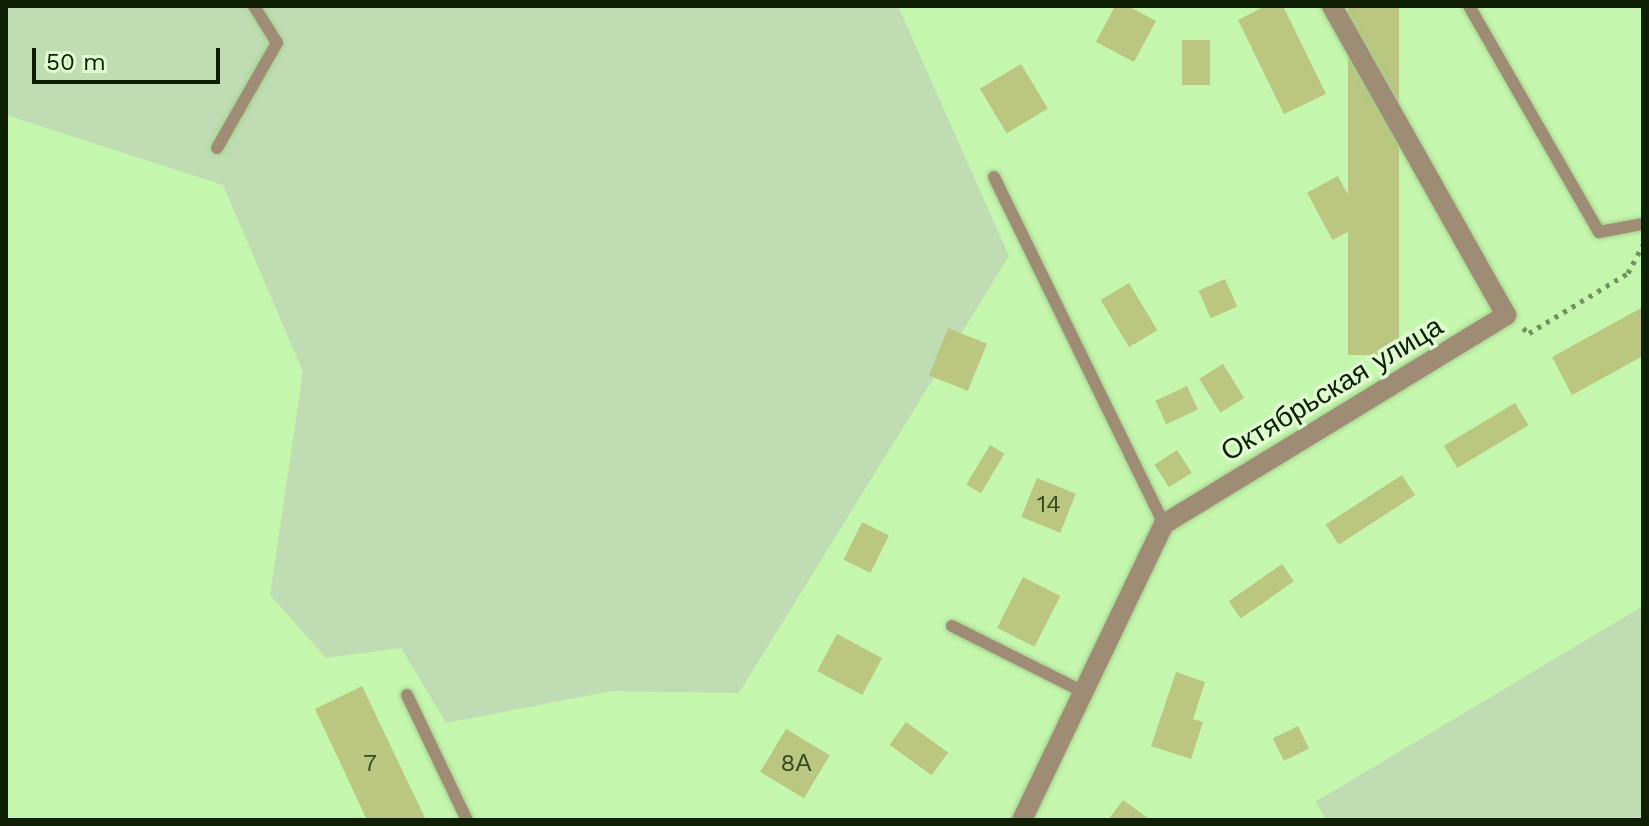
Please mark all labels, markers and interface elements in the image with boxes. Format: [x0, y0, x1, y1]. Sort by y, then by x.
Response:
scale bar [36, 32, 224, 82]
text: 50 m [46, 48, 106, 76]
street label: Октябрьская улица [1215, 310, 1449, 468]
house number: 14 [1037, 491, 1061, 519]
house number: 7 [363, 750, 377, 778]
house number: 8А [781, 750, 811, 778]

